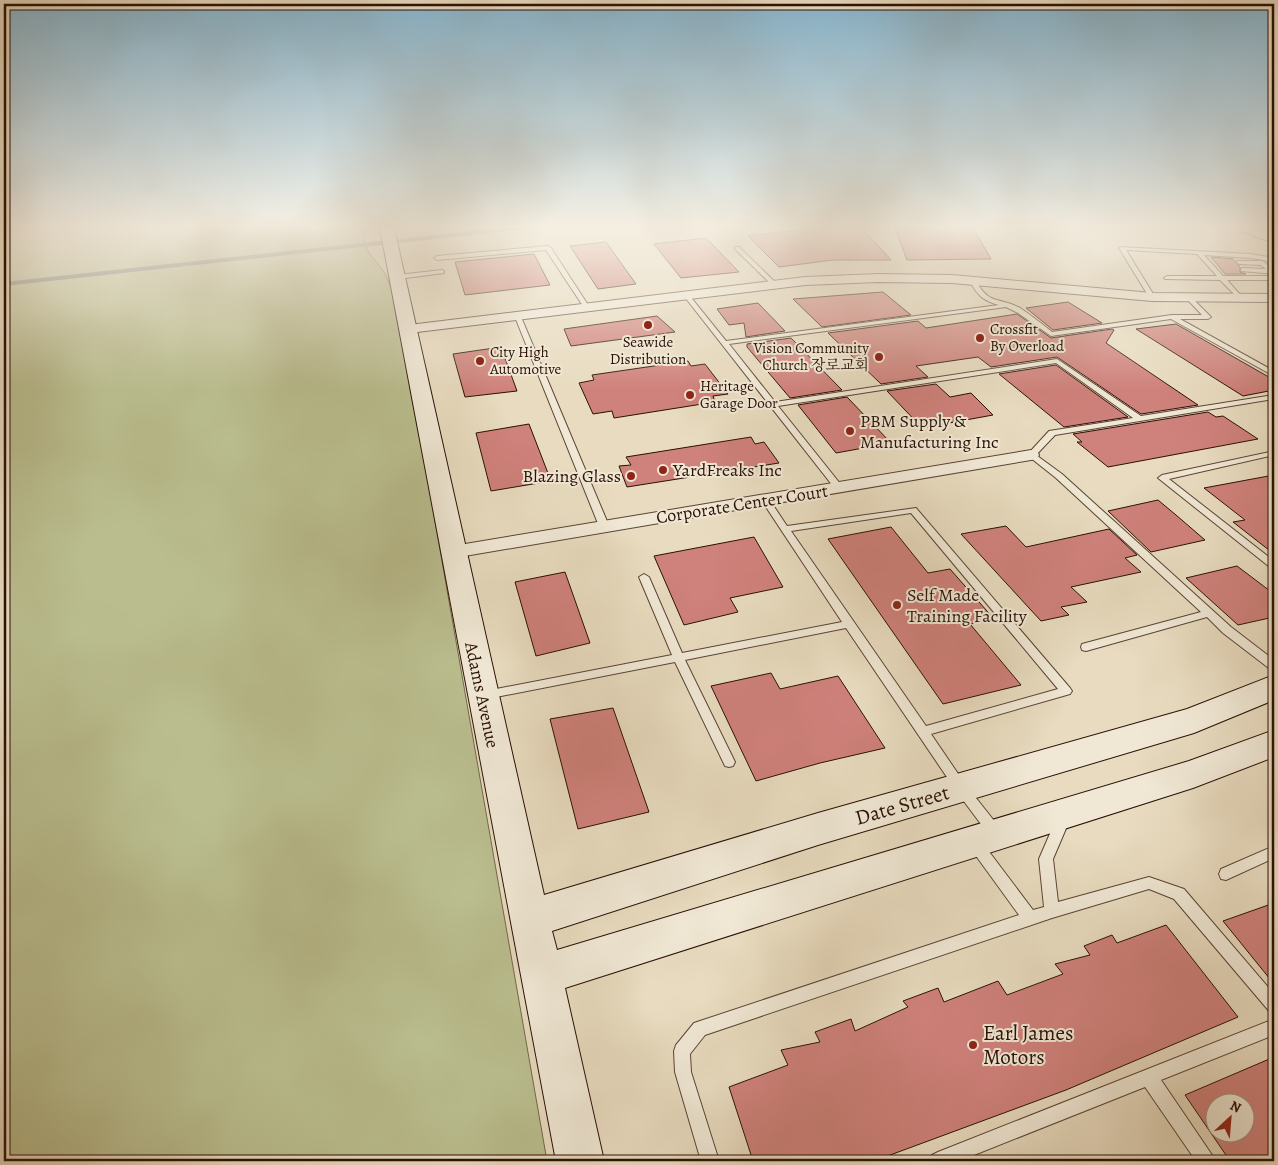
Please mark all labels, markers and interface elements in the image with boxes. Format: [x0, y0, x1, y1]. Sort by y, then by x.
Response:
marker: Seawide Distribution [642, 319, 654, 331]
place label: Crossfit By Overload [990, 319, 1065, 356]
place label: Seawide Distribution [610, 332, 686, 369]
marker: Crossfit By Overload [974, 332, 986, 344]
place label: Vision Community Church 장로교회 [753, 338, 869, 375]
place label: City High Automotive [489, 342, 562, 379]
marker: Vision Community Church 장로교회 [873, 351, 885, 363]
marker: City High Automotive [474, 355, 486, 367]
place label: Heritage Garage Door [700, 376, 778, 413]
marker: Heritage Garage Door [684, 389, 696, 401]
place label: PBM Supply & Manufacturing Inc [860, 409, 999, 454]
marker: PBM Supply & Manufacturing Inc [844, 425, 856, 437]
place label: YardFreaks Inc [672, 458, 782, 482]
place label: Blazing Glass [523, 464, 621, 488]
marker: YardFreaks Inc [657, 464, 669, 476]
marker: Blazing Glass [625, 470, 637, 482]
street label: Corporate Center Court [654, 479, 830, 529]
place label: Self Made Training Facility [907, 583, 1028, 628]
marker: Self Made Training Facility [891, 599, 903, 611]
street label: Adams Avenue [459, 639, 505, 750]
street label: Date Street [852, 778, 952, 832]
place label: Earl James Motors [983, 1019, 1073, 1071]
marker: Earl James Motors [967, 1039, 979, 1051]
north arrow [1206, 1092, 1256, 1142]
text: N [1227, 1096, 1244, 1118]

